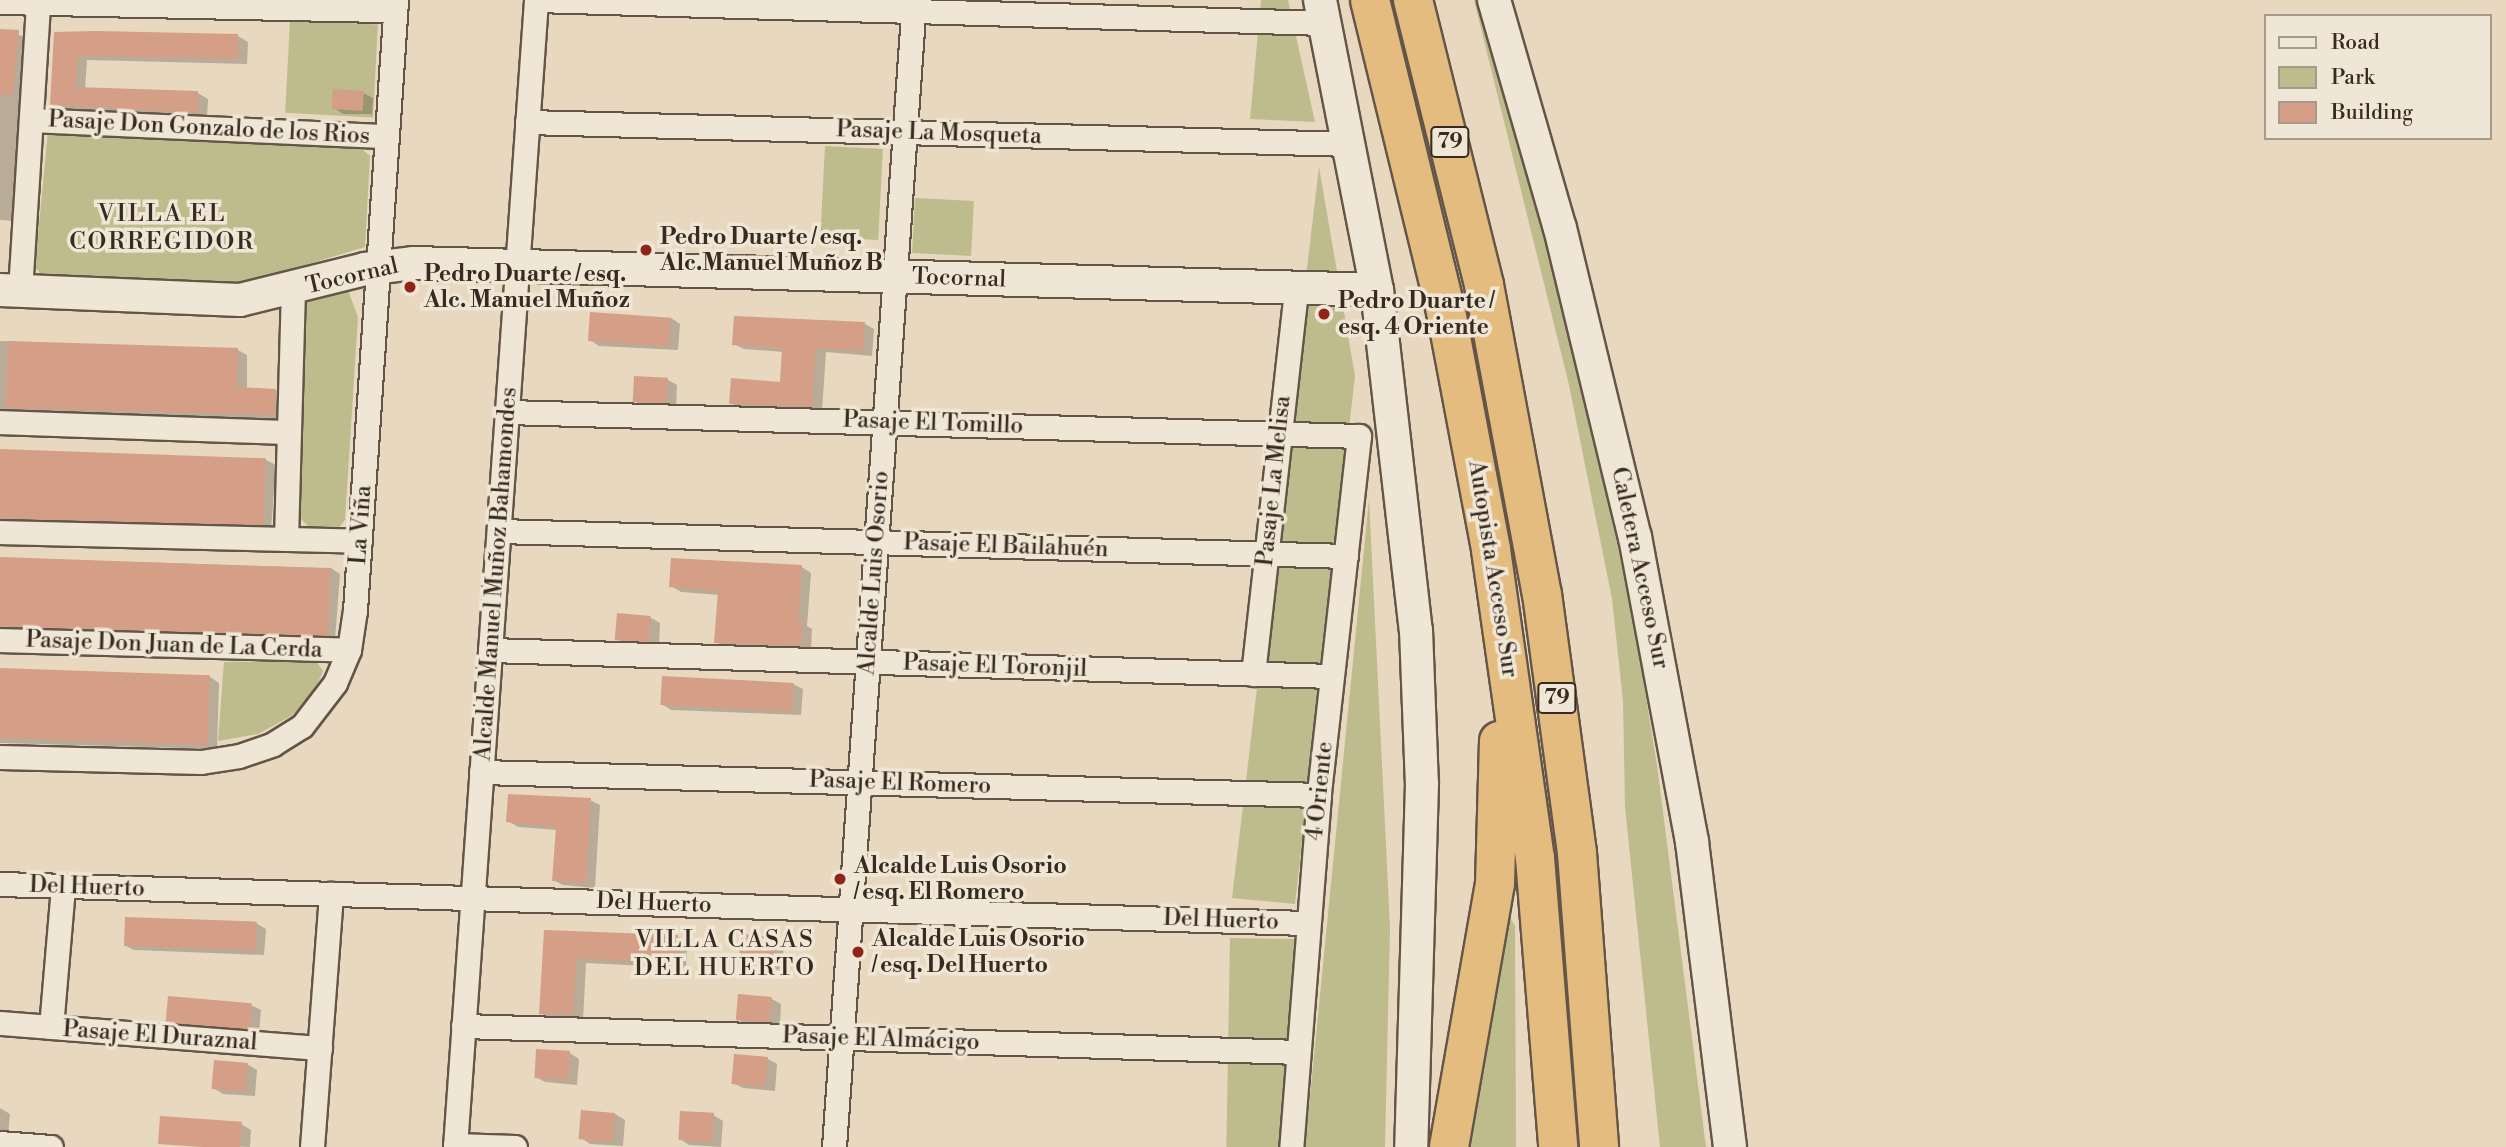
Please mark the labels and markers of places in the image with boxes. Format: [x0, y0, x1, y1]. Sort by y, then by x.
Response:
place label: Pedro Duarte / esq. Alc.Manuel Muñoz B [660, 223, 883, 277]
marker: Pedro Duarte / esq. Alc.Manuel Muñoz B [638, 242, 654, 258]
place label: Pedro Duarte / esq. Alc. Manuel Muñoz [424, 260, 630, 314]
marker: Pedro Duarte / esq. Alc. Manuel Muñoz [402, 279, 418, 295]
place label: Pedro Duarte / esq. 4 Oriente [1338, 287, 1494, 341]
marker: Pedro Duarte / esq. 4 Oriente [1316, 306, 1332, 322]
place label: Alcalde Luis Osorio / esq. El Romero [854, 852, 1067, 906]
marker: Alcalde Luis Osorio / esq. El Romero [832, 871, 848, 887]
place label: Alcalde Luis Osorio / esq. Del Huerto [872, 925, 1085, 979]
marker: Alcalde Luis Osorio / esq. Del Huerto [850, 944, 866, 960]

